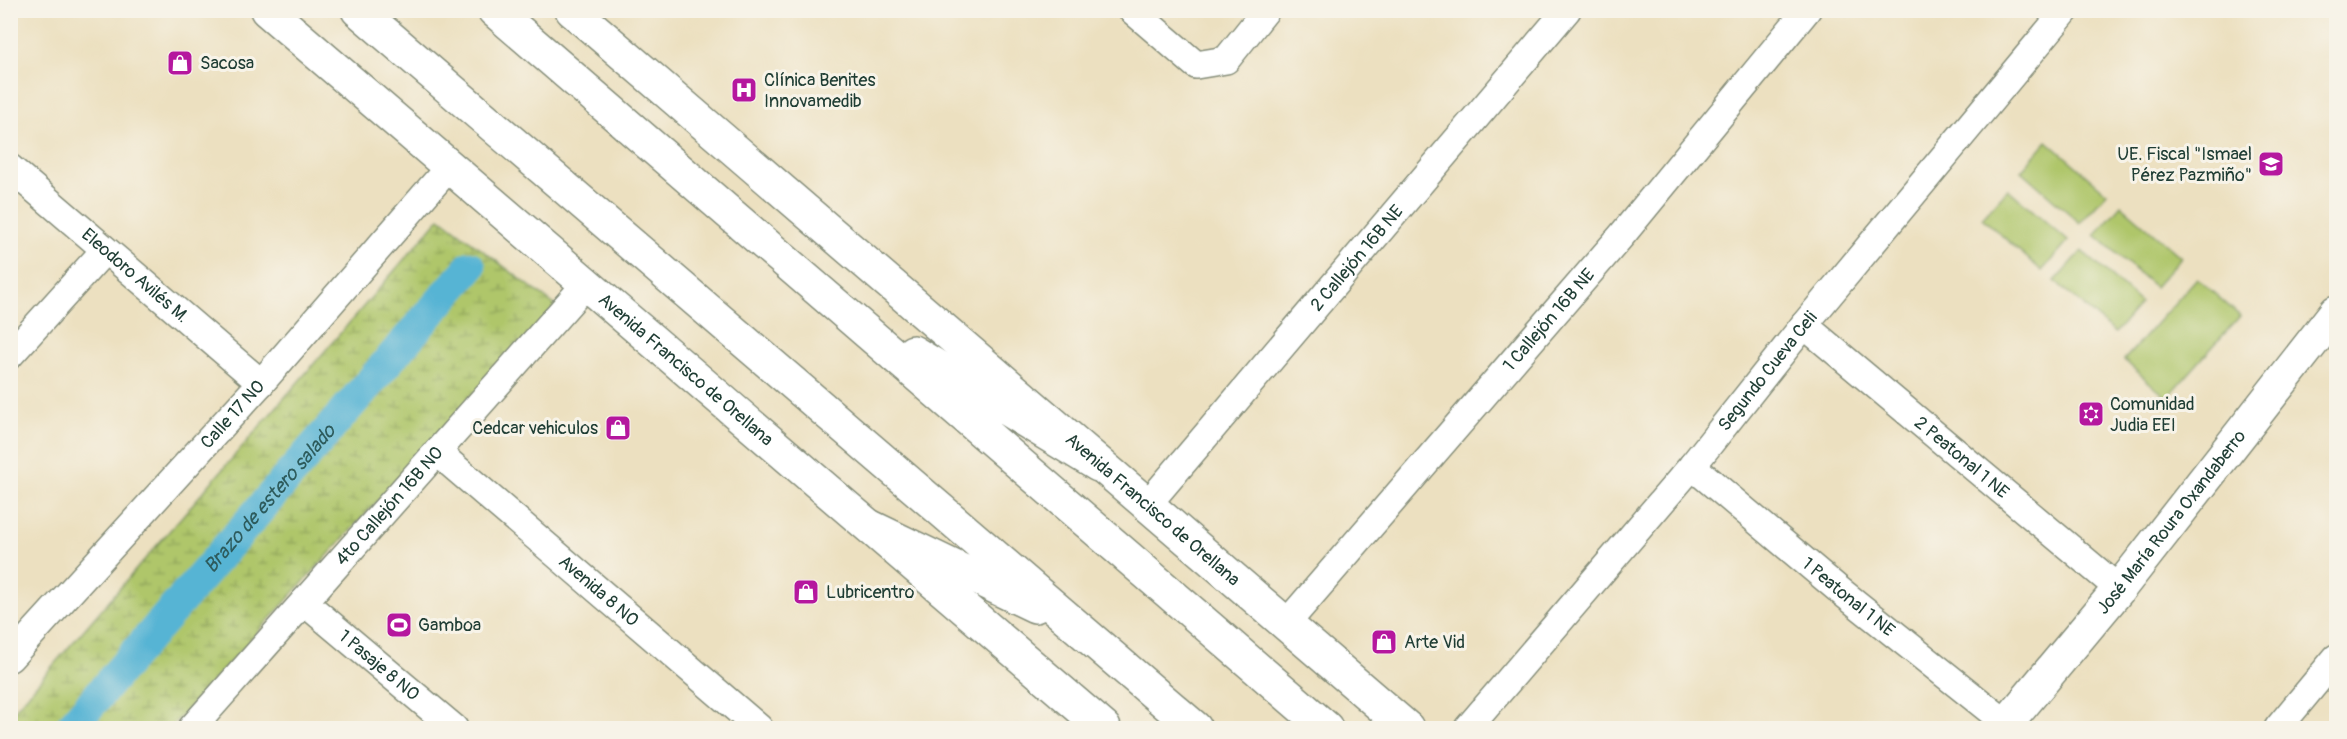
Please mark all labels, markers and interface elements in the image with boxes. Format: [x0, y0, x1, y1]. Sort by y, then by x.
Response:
shop icon: Sacosa [165, 48, 195, 78]
place label: Sacosa [200, 52, 254, 75]
place label: Clínica Benites Innovamedib [764, 69, 876, 113]
hospital icon: Clínica Benites Innovamedib [729, 75, 759, 105]
place label: UE. Fiscal "Ismael Pérez Pazmiño" [2117, 143, 2252, 187]
school or university icon: UE. Fiscal "Ismael Pérez Pazmiño" [2256, 149, 2286, 179]
street label: 2 Callejón 16B NE [1305, 200, 1409, 316]
street label: Eleodoro Avilés M. [77, 223, 193, 328]
street label: 1 Callejón 16B NE [1498, 264, 1600, 377]
street label: Avenida Francisco de Orellana [593, 288, 778, 451]
street label: Segundo Cueva Celi [1713, 307, 1823, 436]
street label: Calle 17 NO [196, 375, 270, 454]
place label: Comunidad Judia EEI [2110, 393, 2195, 437]
synagogue icon: Comunidad Judia EEI [2076, 399, 2106, 429]
street label: 2 Peatonal 1 NE [1909, 411, 2014, 504]
shop icon: Cedcar vehiculos [603, 413, 633, 443]
place label: Cedcar vehiculos [472, 417, 598, 440]
water label: Brazo de estero salado [198, 418, 342, 578]
street label: José María Roura Oxandaberro [2092, 425, 2251, 619]
street label: Avenida Francisco de Orellana [1060, 428, 1245, 591]
street label: 4to Callejón 16B NO [331, 442, 448, 571]
street label: Avenida 8 NO [554, 550, 643, 632]
street label: 1 Peatonal 1 NE [1797, 552, 1899, 642]
shop icon: Lubricentro [791, 577, 821, 607]
place label: Lubricentro [826, 581, 915, 604]
sports icon: Gamboa [384, 610, 414, 640]
place label: Gamboa [418, 614, 481, 637]
street label: 1 Pasaje 8 NO [334, 625, 424, 706]
shop icon: Arte Vid [1369, 627, 1399, 657]
place label: Arte Vid [1404, 631, 1465, 654]

